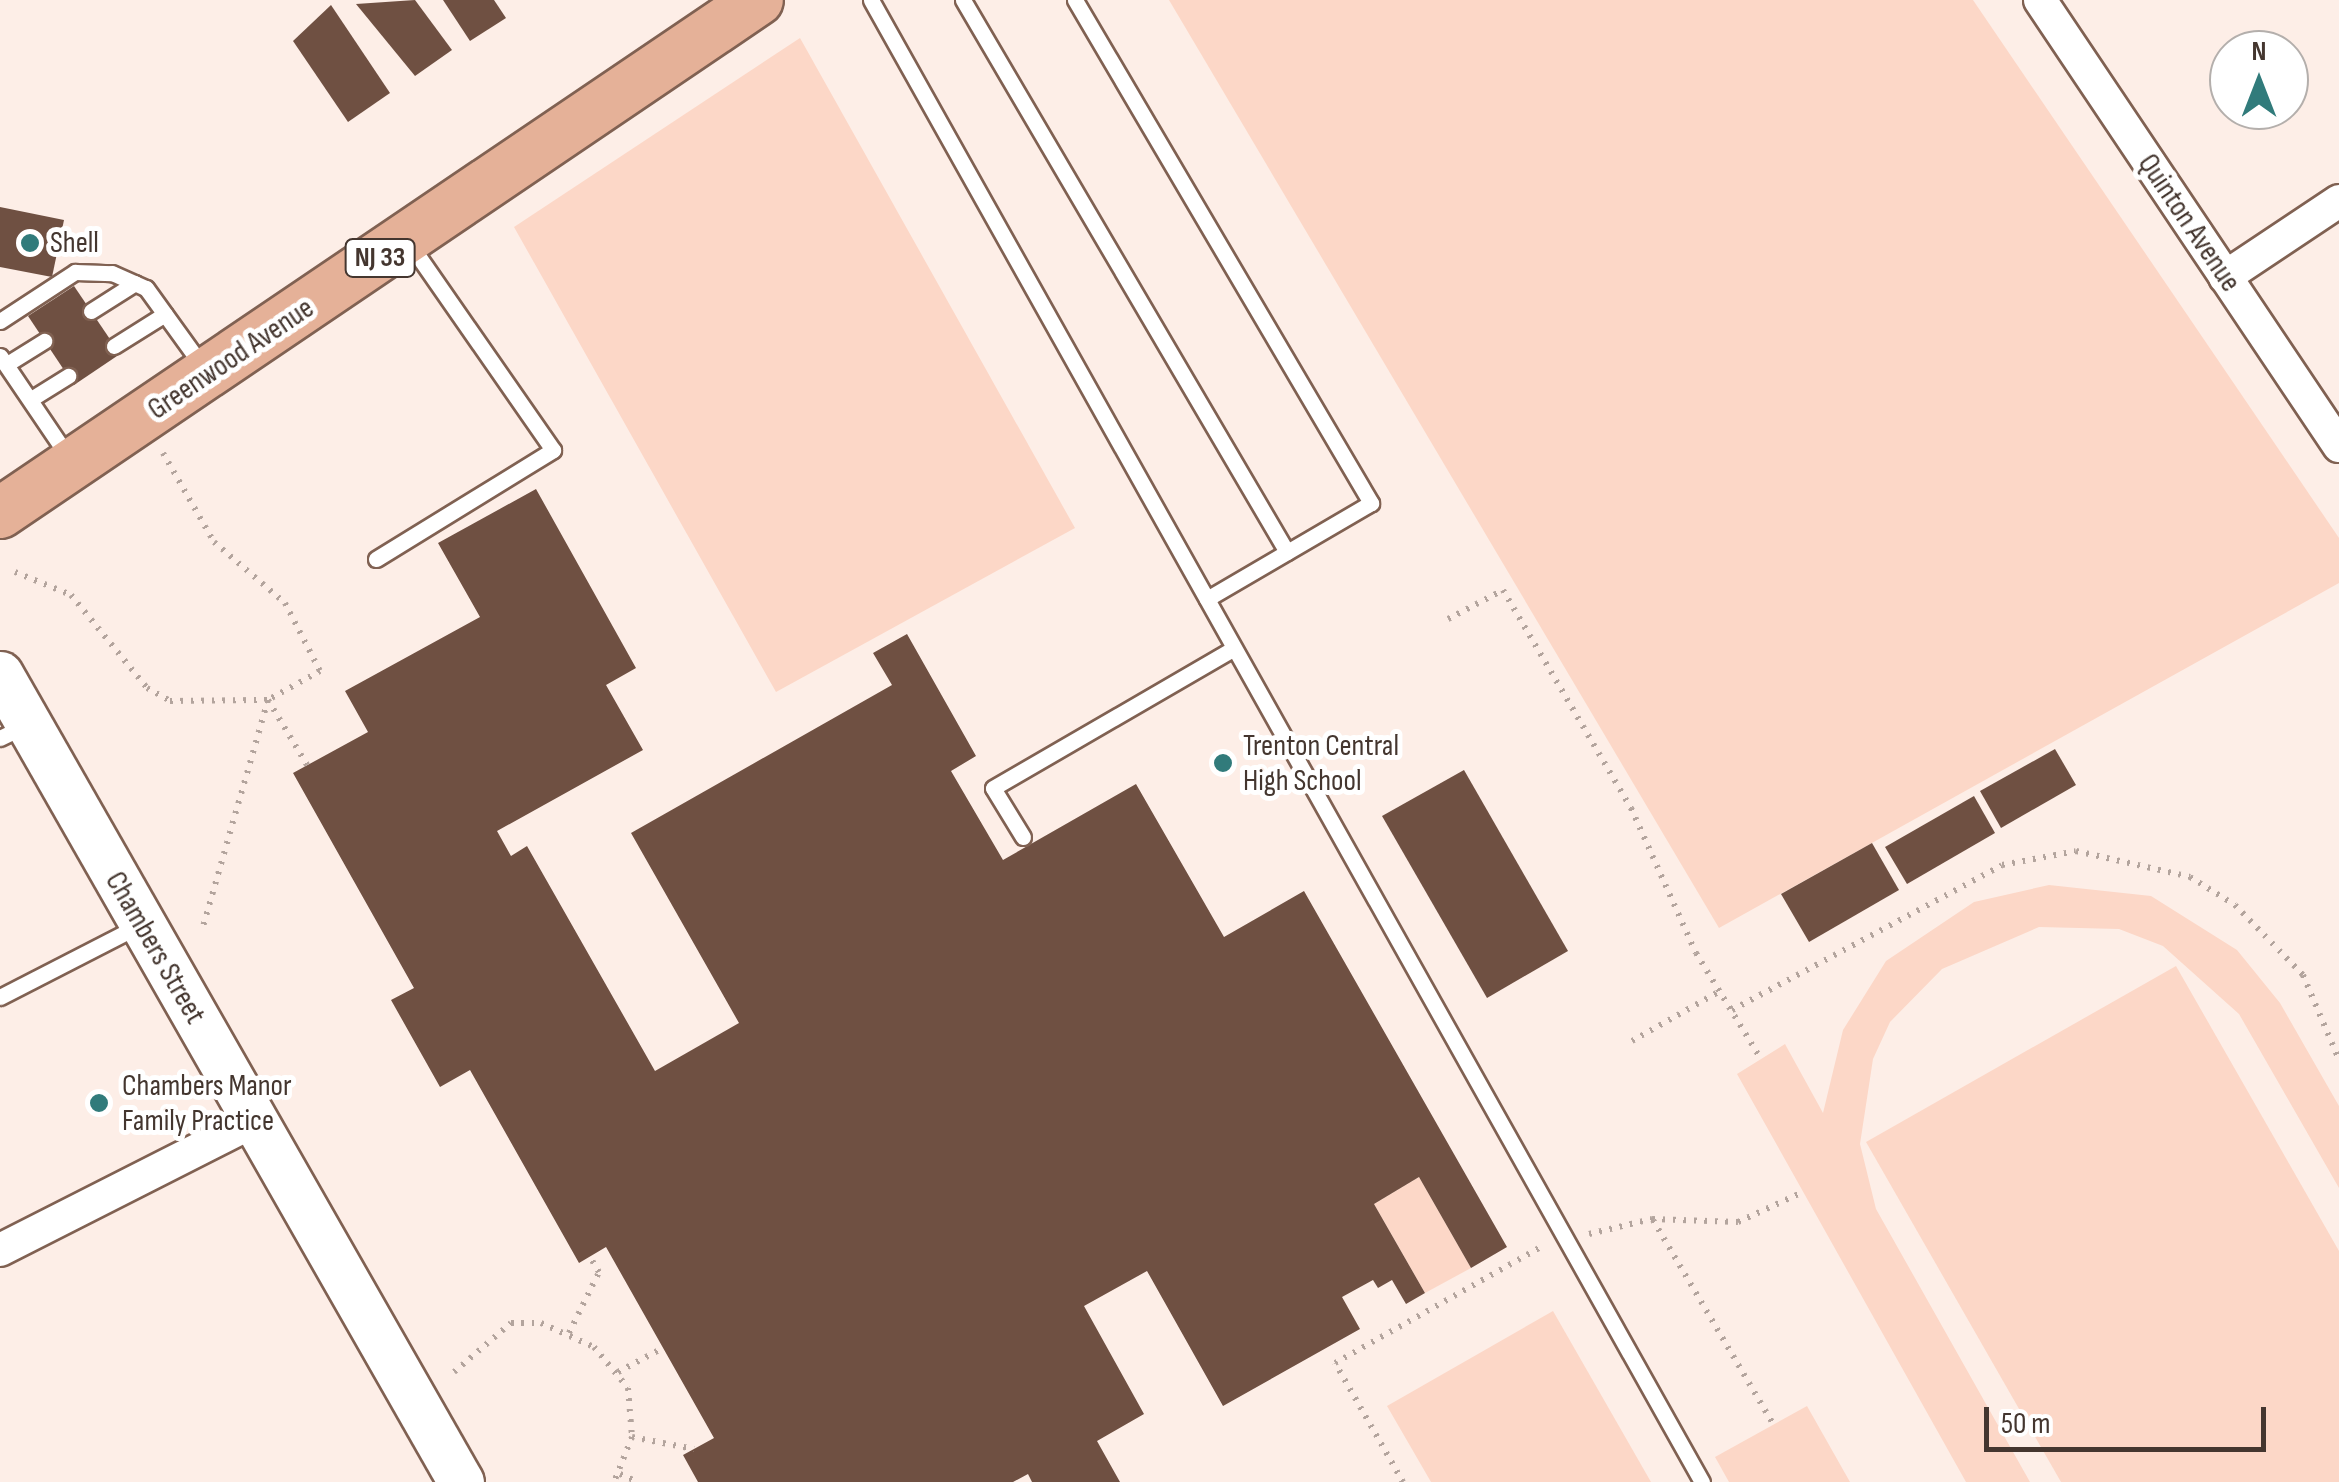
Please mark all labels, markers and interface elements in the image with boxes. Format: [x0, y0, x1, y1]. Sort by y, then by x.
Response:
north arrow [2209, 30, 2309, 130]
text: N [2252, 35, 2266, 68]
street label: Quinton Avenue [2130, 147, 2248, 299]
place label: Shell [50, 225, 99, 261]
marker: Shell [19, 232, 41, 254]
road number: NJ 33 [342, 235, 418, 281]
street label: Greenwood Avenue [141, 290, 321, 428]
place label: Trenton Central High School [1243, 728, 1399, 798]
marker: Trenton Central High School [1212, 752, 1234, 774]
street label: Chambers Street [97, 866, 213, 1030]
place label: Chambers Manor Family Practice [122, 1068, 292, 1138]
marker: Chambers Manor Family Practice [86, 1090, 112, 1116]
scale bar [1989, 1387, 2272, 1449]
text: 50 m [2001, 1406, 2050, 1442]

